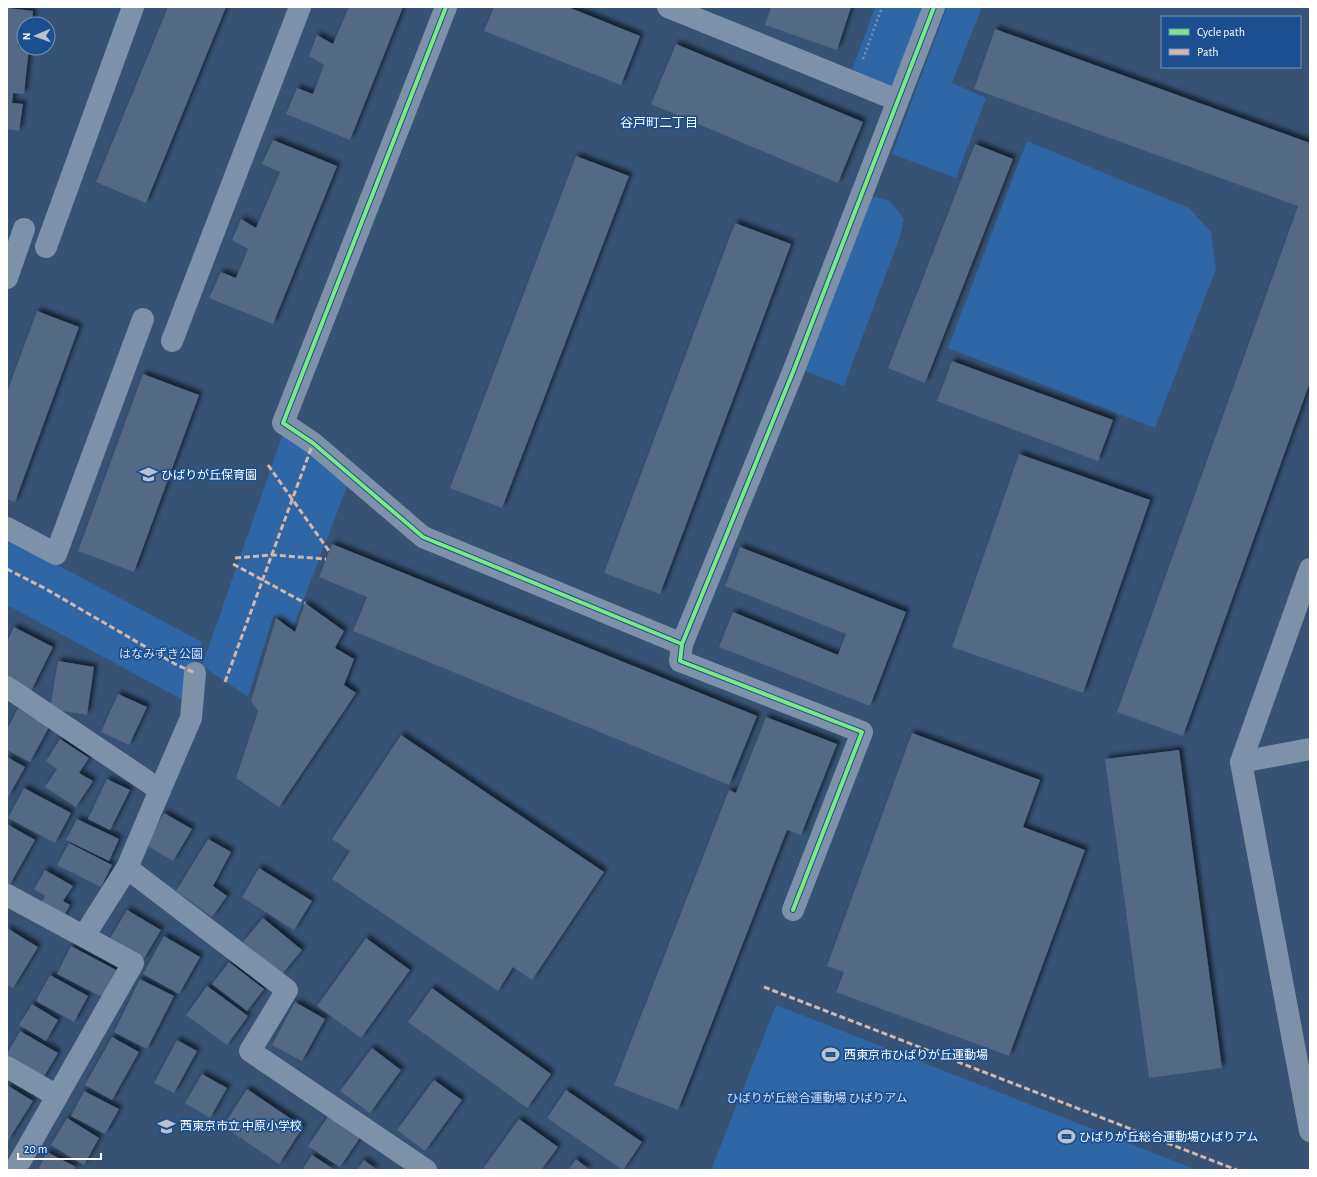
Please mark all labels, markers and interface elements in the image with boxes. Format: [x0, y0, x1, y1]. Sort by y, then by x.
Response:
north arrow [16, 16, 56, 56]
legend [1161, 16, 1301, 68]
text: Cycle path [1197, 26, 1245, 39]
text: N [21, 32, 32, 40]
text: Path [1197, 46, 1219, 58]
district label: 谷戸町二丁目 [620, 116, 698, 130]
school or university icon: ひばりが丘保育園 [138, 465, 158, 485]
place label: ひばりが丘保育園 [161, 468, 257, 481]
park label: はなみずき公園 [119, 647, 203, 660]
sports icon: 西東京市ひばりが丘運動場 [821, 1045, 841, 1065]
place label: 西東京市ひばりが丘運動場 [844, 1048, 988, 1061]
park label: ひばりが丘総合運動場 ひばりアム [726, 1091, 908, 1104]
school or university icon: 西東京市立 中原小学校 [157, 1116, 177, 1136]
place label: 西東京市立 中原小学校 [180, 1119, 302, 1132]
sports icon: ひばりが丘総合運動場ひばりアム [1056, 1127, 1076, 1147]
place label: ひばりが丘総合運動場ひばりアム [1079, 1130, 1258, 1143]
scale bar [18, 1135, 101, 1161]
text: 20 m [24, 1143, 47, 1155]

